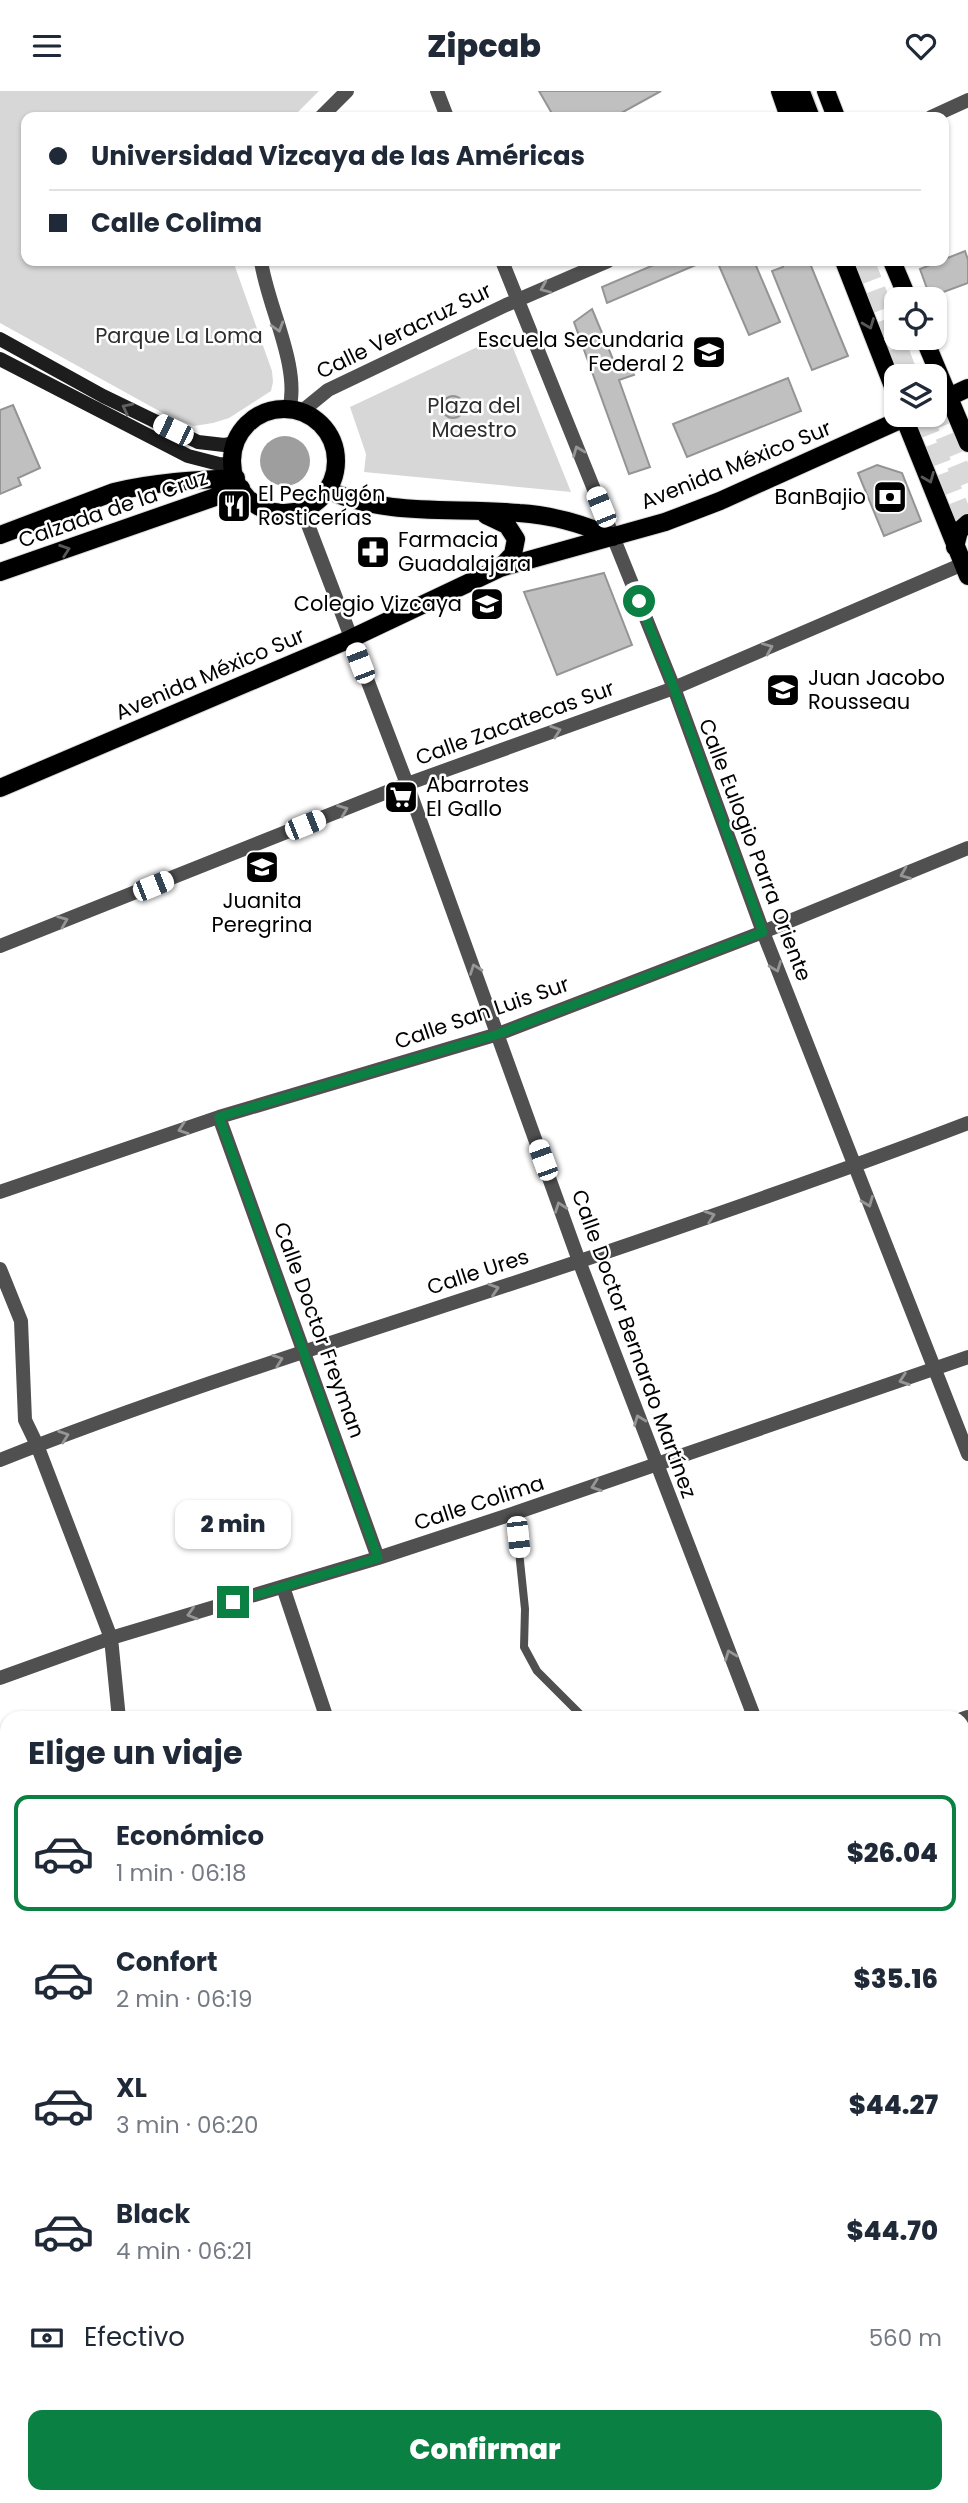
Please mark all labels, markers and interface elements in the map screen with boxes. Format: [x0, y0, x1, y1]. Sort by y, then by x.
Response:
text: Zipcab [427, 23, 541, 68]
icon: menu [28, 27, 66, 65]
icon: heart [902, 27, 940, 65]
text: Universidad Vizcaya de las Américas [91, 138, 585, 174]
text: Calle Colima [91, 205, 262, 241]
street label: Calle Veracruz Sur [311, 275, 496, 386]
one-way arrow [540, 279, 552, 293]
map controls [884, 287, 947, 427]
button: locate [884, 287, 947, 350]
one-way arrow [860, 318, 874, 330]
park label: Parque La Loma [95, 321, 263, 350]
one-way arrow [269, 321, 284, 333]
place label: Escuela Secundaria Federal 2 [478, 325, 684, 378]
school or university icon: Escuela Secundaria Federal 2 [690, 333, 728, 371]
button: layers [884, 364, 947, 427]
park label: Plaza del Maestro [427, 391, 521, 444]
one-way arrow [122, 403, 134, 417]
car [150, 411, 197, 449]
street label: Avenida México Sur [636, 413, 836, 516]
one-way arrow [573, 445, 587, 457]
street label: Calzada de la Cruz [14, 463, 211, 554]
one-way arrow [920, 472, 934, 484]
bank icon: BanBajio [871, 478, 909, 516]
place label: El Pechugón Rosticerías [258, 479, 385, 532]
place label: BanBajio [775, 482, 866, 511]
car [584, 484, 619, 530]
restaurant icon: El Pechugón Rosticerías [215, 487, 253, 525]
place label: Farmacia Guadalajara [398, 525, 531, 578]
pharmacy icon: Farmacia Guadalajara [354, 533, 392, 571]
one-way arrow [58, 544, 70, 558]
school or university icon: Colegio Vizcaya [468, 585, 506, 623]
route start [623, 585, 655, 617]
place label: Colegio Vizcaya [294, 589, 462, 618]
street label: Avenida México Sur [111, 620, 309, 727]
car [343, 640, 378, 686]
one-way arrow [761, 642, 773, 656]
place label: Juan Jacobo Rousseau [808, 663, 945, 716]
school or university icon: Juan Jacobo Rousseau [764, 671, 802, 709]
street label: Calle Zacatecas Sur [411, 673, 618, 772]
street label: Calle Eulogio Parra Oriente [692, 714, 819, 985]
one-way arrow [550, 725, 562, 739]
place label: Abarrotes El Gallo [426, 770, 529, 823]
supermarket icon: Abarrotes El Gallo [382, 778, 420, 816]
one-way arrow [336, 804, 348, 818]
car [282, 807, 329, 843]
school or university icon: Juanita Peregrina [243, 848, 281, 886]
one-way arrow [899, 866, 912, 880]
car [130, 868, 177, 904]
place label: Juanita Peregrina [212, 886, 312, 939]
one-way arrow [57, 916, 69, 930]
one-way arrow [768, 960, 782, 972]
one-way arrow [469, 964, 483, 976]
street label: Calle San Luis Sur [391, 969, 573, 1056]
one-way arrow [177, 1121, 189, 1135]
car [526, 1137, 561, 1183]
street label: Calle Doctor Bernardo Martínez [565, 1186, 704, 1502]
one-way arrow [860, 1195, 874, 1207]
one-way arrow [554, 1201, 568, 1213]
one-way arrow [703, 1210, 715, 1224]
street label: Calle Doctor Freyman [267, 1218, 372, 1442]
street label: Calle Ures [423, 1241, 532, 1302]
one-way arrow [488, 1283, 500, 1297]
one-way arrow [272, 1354, 284, 1368]
one-way arrow [898, 1372, 910, 1386]
one-way arrow [633, 1414, 647, 1426]
one-way arrow [57, 1430, 69, 1444]
street label: Calle Colima [410, 1468, 548, 1537]
one-way arrow [590, 1478, 603, 1492]
callout: 2 min [175, 1501, 291, 1549]
text: 2 min [201, 1508, 265, 1540]
car [506, 1515, 531, 1559]
route end [217, 1586, 249, 1618]
one-way arrow [186, 1605, 198, 1620]
one-way arrow [725, 1650, 739, 1662]
text: Elige un viaje [28, 1730, 243, 1775]
text: Económico [116, 1818, 264, 1854]
icon: car [32, 1822, 95, 1885]
text: $26.04 [847, 1835, 938, 1871]
text: 1 min · 06:18 [116, 1857, 247, 1889]
text: Confort [116, 1944, 218, 1980]
icon: car [32, 1948, 95, 2011]
text: $35.16 [854, 1961, 938, 1997]
text: 2 min · 06:19 [116, 1983, 252, 2015]
text: XL [116, 2070, 147, 2106]
icon: car [32, 2074, 95, 2137]
text: $44.27 [849, 2087, 938, 2123]
text: 3 min · 06:20 [116, 2109, 259, 2141]
text: Black [116, 2196, 190, 2232]
icon: car [32, 2200, 95, 2263]
text: $44.70 [846, 2213, 938, 2249]
text: 4 min · 06:21 [116, 2235, 252, 2267]
icon: cash [28, 2319, 66, 2357]
text: Efectivo [84, 2319, 185, 2355]
text: 560 m [869, 2322, 942, 2354]
button: Confirmar [28, 2410, 942, 2490]

